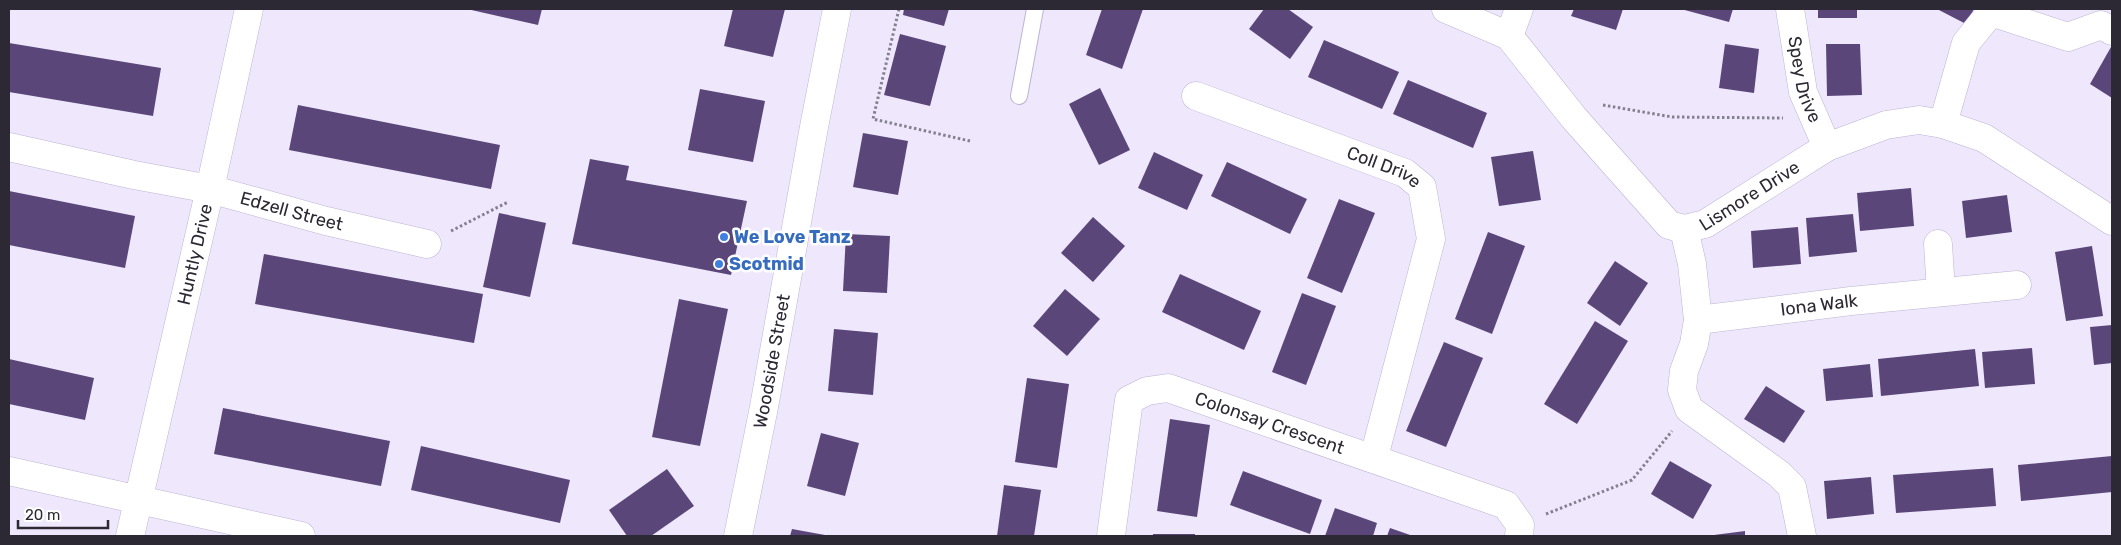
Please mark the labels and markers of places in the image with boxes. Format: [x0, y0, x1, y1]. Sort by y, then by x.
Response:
place label: We Love Tanz [734, 226, 851, 248]
marker: We Love Tanz [718, 231, 730, 243]
place label: Scotmid [729, 253, 804, 275]
marker: Scotmid [713, 258, 725, 270]

